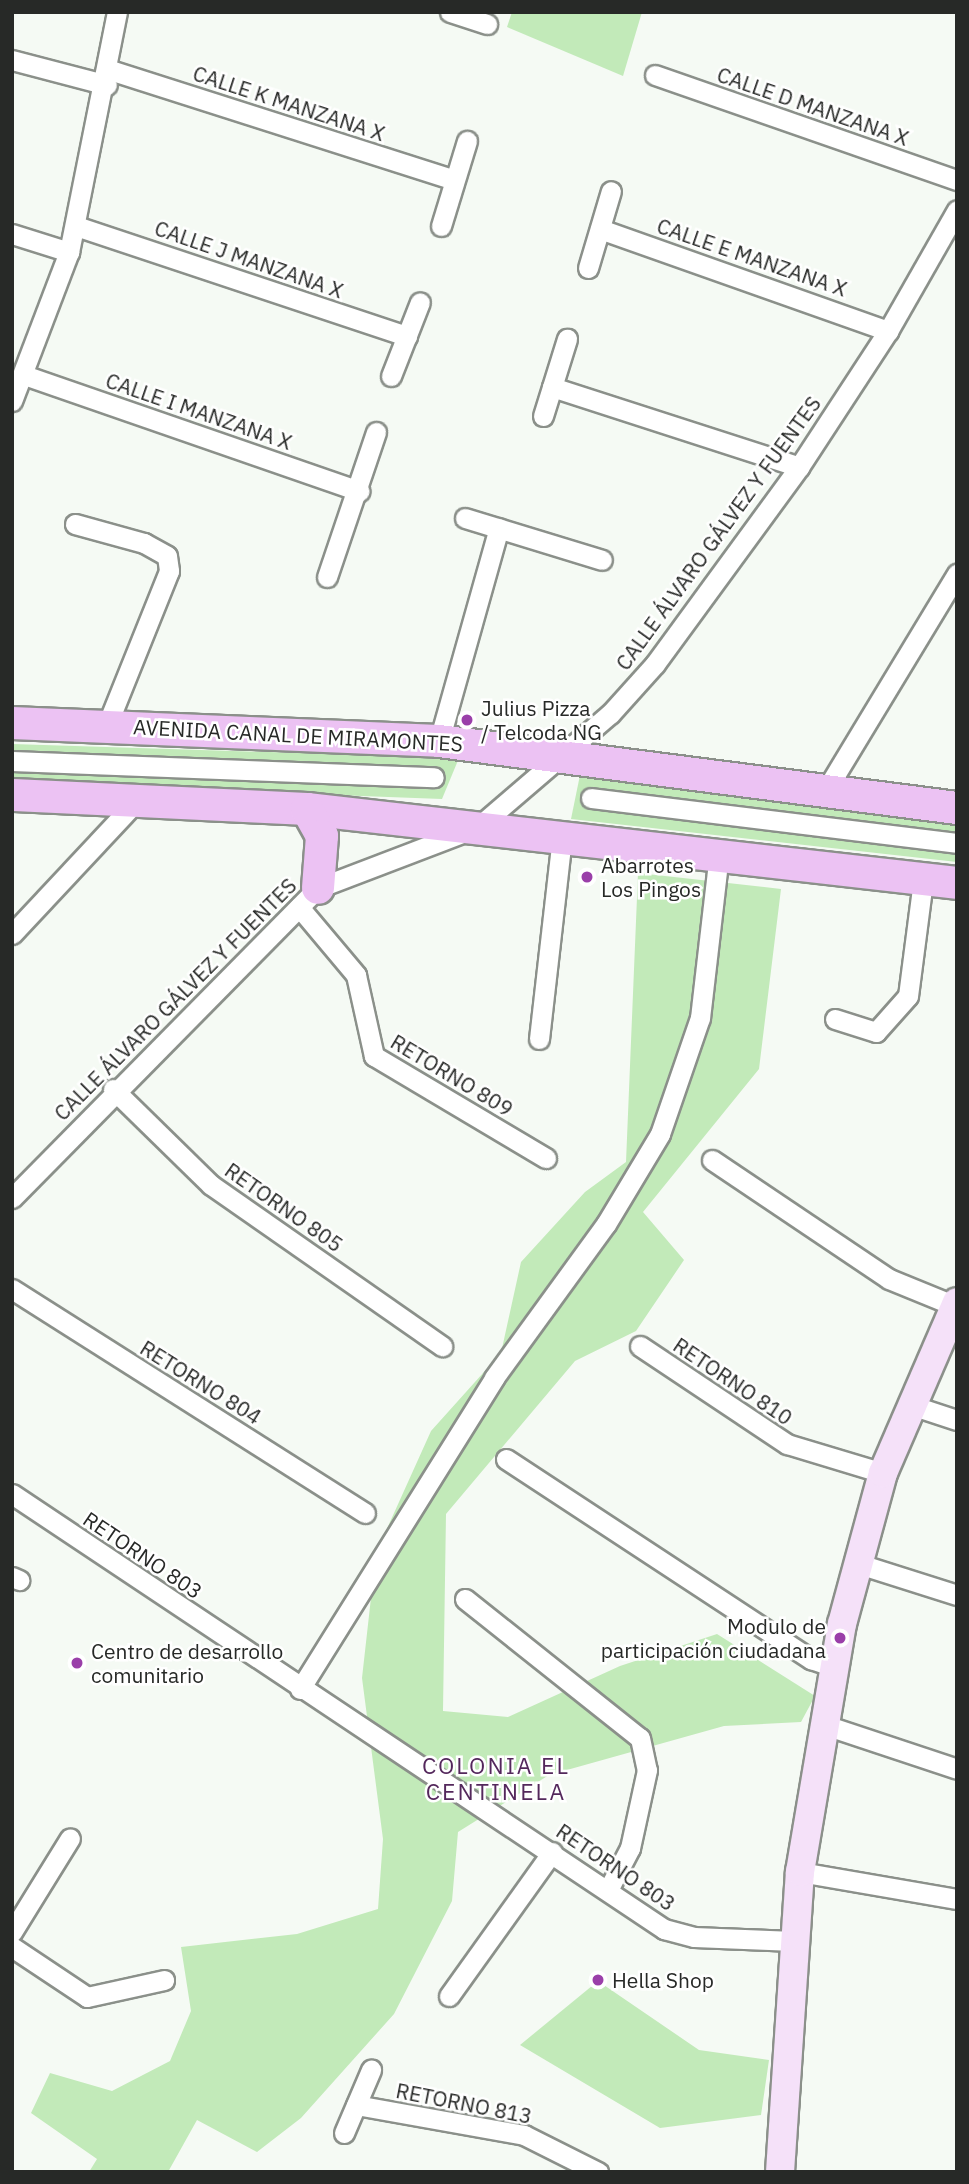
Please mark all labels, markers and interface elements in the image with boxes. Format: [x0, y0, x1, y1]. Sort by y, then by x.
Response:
street label: CALLE K MANZANA X [190, 60, 388, 146]
street label: CALLE D MANZANA X [714, 61, 912, 151]
street label: CALLE E MANZANA X [654, 213, 850, 301]
street label: CALLE J MANZANA X [152, 215, 346, 303]
street label: CALLE I MANZANA X [103, 367, 295, 455]
street label: CALLE ÁLVARO GÁLVEZ Y FUENTES [610, 391, 826, 675]
place label: Julius Pizza / Telcoda NG [481, 695, 602, 745]
marker: Julius Pizza / Telcoda NG [459, 712, 475, 728]
street label: AVENIDA CANAL DE MIRAMONTES [132, 714, 464, 756]
place label: Abarrotes Los Pingos [601, 852, 701, 902]
marker: Abarrotes Los Pingos [579, 869, 595, 885]
street label: CALLE ÁLVARO GÁLVEZ Y FUENTES [49, 873, 301, 1125]
street label: RETORNO 809 [386, 1029, 518, 1121]
street label: RETORNO 805 [220, 1157, 348, 1257]
street label: RETORNO 810 [669, 1332, 797, 1430]
street label: RETORNO 804 [136, 1335, 266, 1429]
street label: RETORNO 803 [79, 1506, 207, 1604]
place label: Modulo de participación ciudadana [601, 1613, 826, 1663]
marker: Modulo de participación ciudadana [832, 1630, 848, 1646]
place label: Centro de desarrollo comunitario [91, 1638, 283, 1688]
marker: Centro de desarrollo comunitario [69, 1655, 85, 1671]
district label: COLONIA EL CENTINELA [423, 1751, 569, 1805]
street label: RETORNO 803 [552, 1818, 680, 1916]
place label: Hella Shop [612, 1967, 714, 1993]
marker: Hella Shop [590, 1972, 606, 1988]
street label: RETORNO 813 [394, 2077, 534, 2129]

